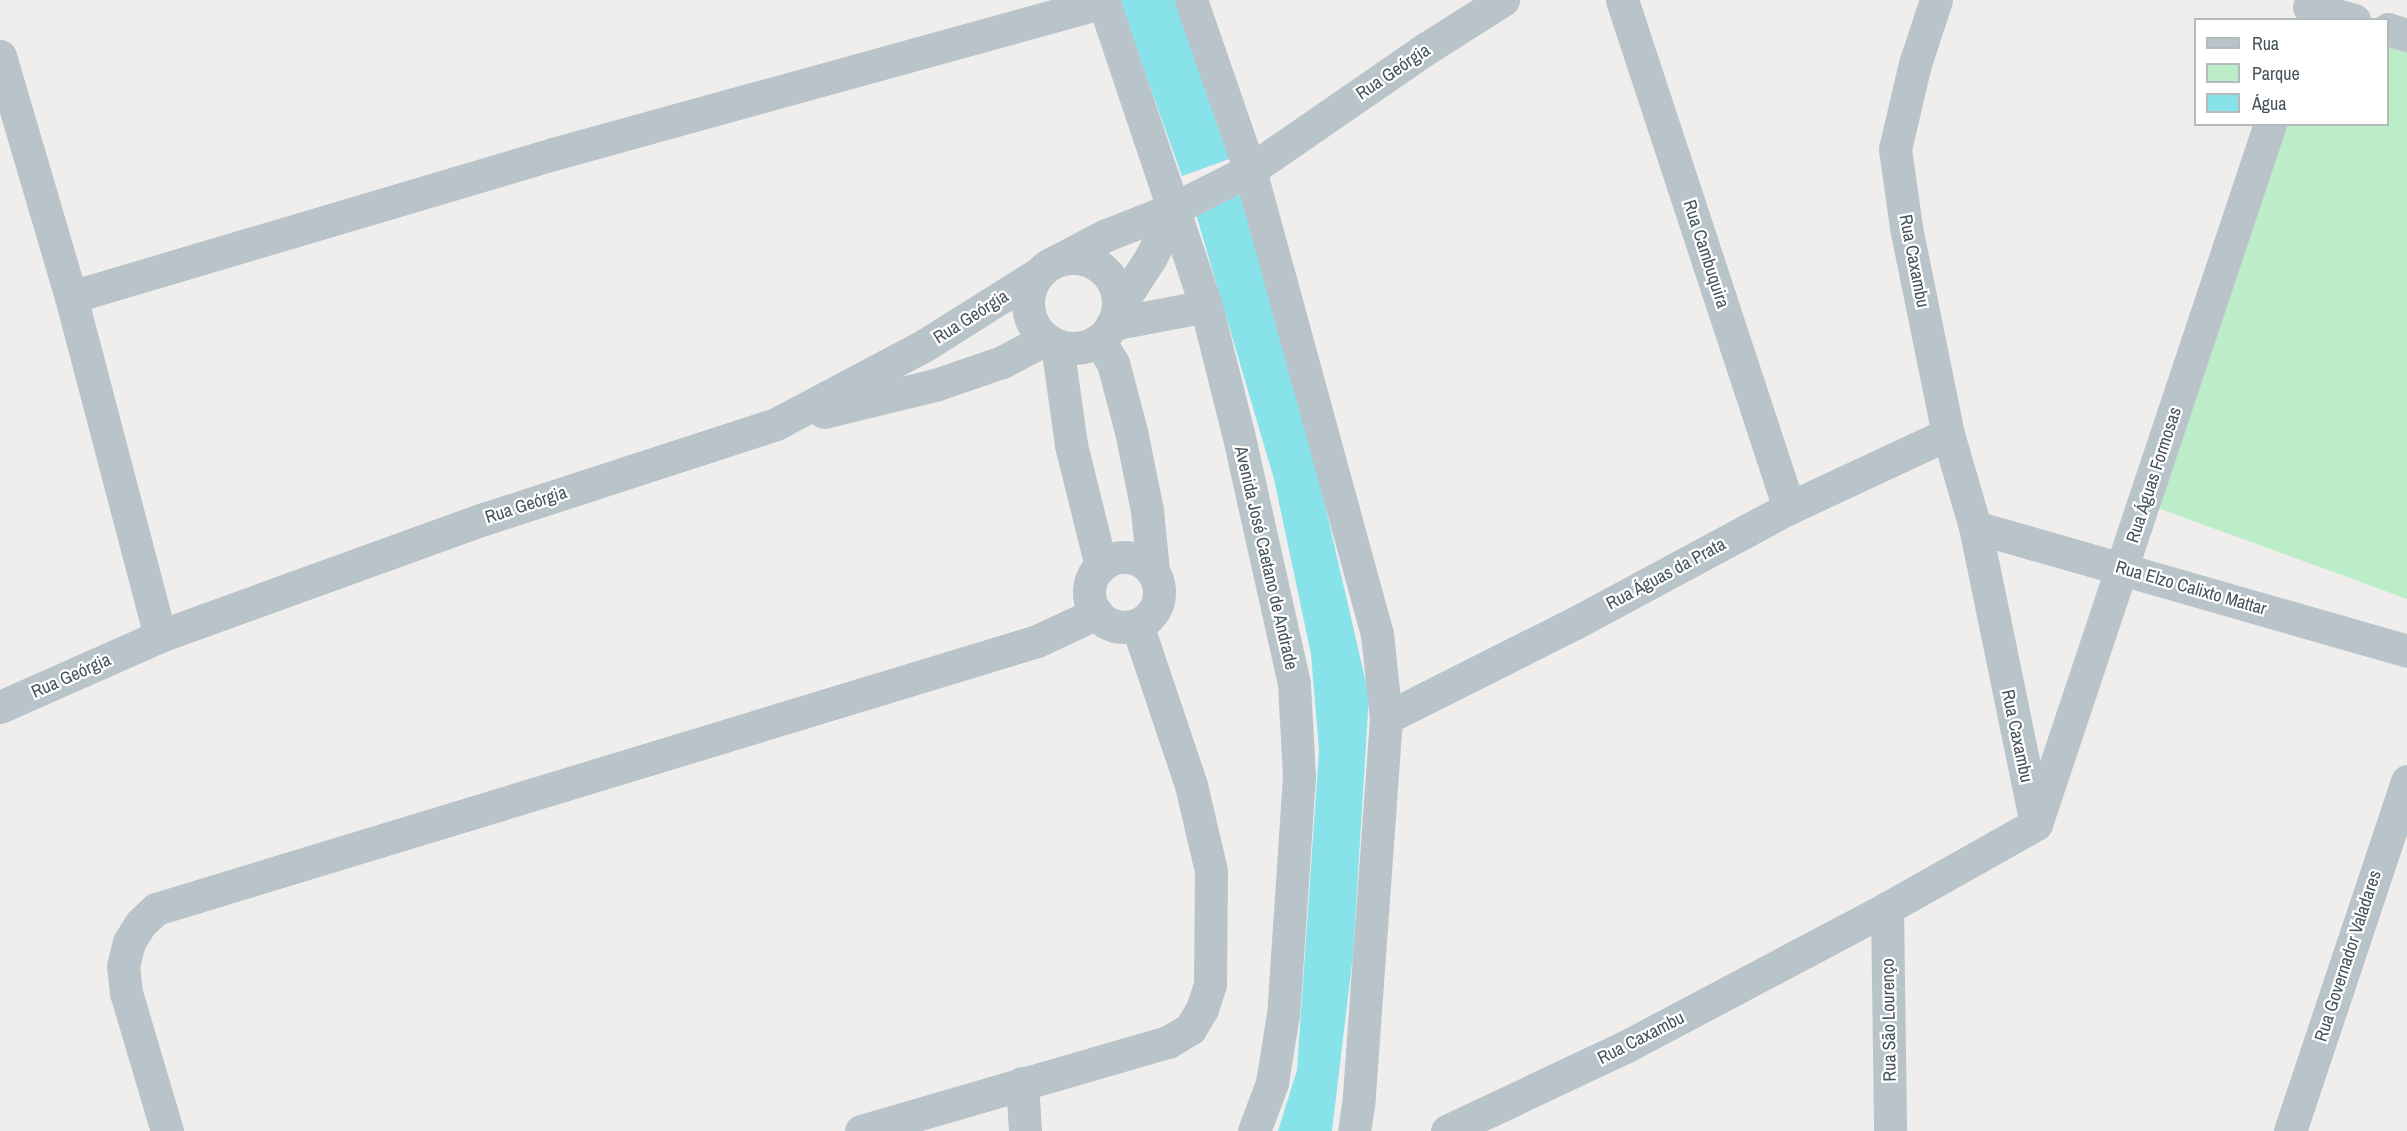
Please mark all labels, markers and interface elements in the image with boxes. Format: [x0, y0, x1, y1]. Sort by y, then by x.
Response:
legend [2194, 18, 2389, 126]
text: Rua [2252, 31, 2279, 56]
street label: Rua Geórgia [1352, 39, 1434, 105]
text: Parque [2252, 61, 2300, 86]
text: Água [2252, 91, 2286, 116]
street label: Rua Cambuquira [1678, 197, 1734, 311]
street label: Rua Caxambu [1894, 213, 1934, 309]
street label: Rua Geórgia [929, 285, 1013, 349]
street label: Rua Águas Formosas [2122, 404, 2186, 546]
street label: Avenida José Caetano de Andrade [1230, 444, 1302, 672]
street label: Rua Geórgia [482, 482, 570, 528]
street label: Rua Águas da Prata [1602, 533, 1730, 615]
street label: Rua Elzo Calixto Mattar [2113, 556, 2269, 620]
street label: Rua Geórgia [28, 649, 114, 703]
street label: Rua Caxambu [1997, 688, 2037, 784]
street label: Rua Governador Valadares [2310, 868, 2386, 1044]
street label: Rua São Lourenço [1877, 958, 1901, 1082]
street label: Rua Caxambu [1594, 1007, 1688, 1069]

